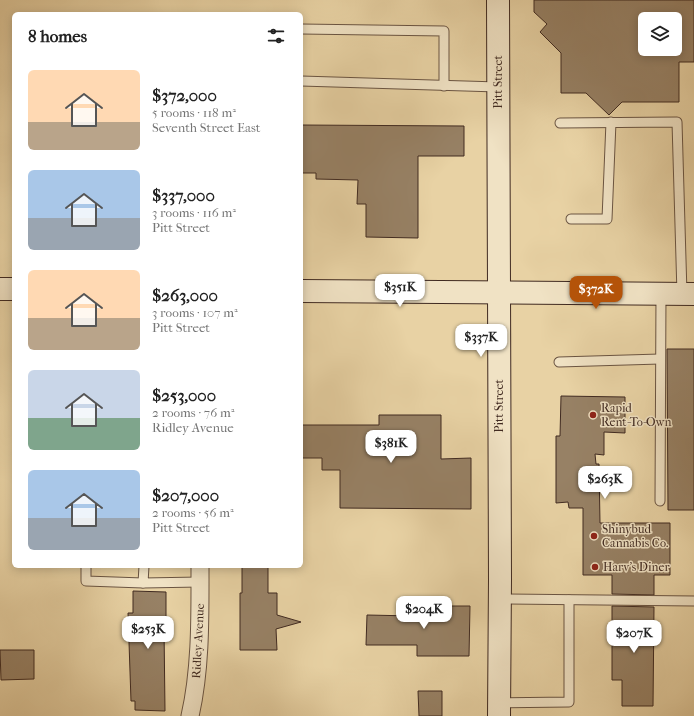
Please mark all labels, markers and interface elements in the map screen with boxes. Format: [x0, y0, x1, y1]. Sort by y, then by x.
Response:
map controls [638, 12, 682, 56]
button: layers [638, 12, 682, 56]
icon: filters [265, 25, 287, 47]
text: 8 homes [28, 26, 87, 46]
street label: Pitt Street [491, 55, 505, 109]
text: $372,000 [152, 85, 217, 105]
icon: home [60, 86, 108, 134]
text: 5 rooms · 118 m² [152, 105, 236, 120]
text: Seventh Street East [152, 120, 260, 135]
text: $337,000 [152, 185, 215, 205]
icon: home [60, 186, 108, 234]
text: 3 rooms · 116 m² [152, 205, 236, 220]
text: Pitt Street [152, 220, 210, 235]
pin: $351K [372, 274, 428, 308]
pin: $372K [568, 276, 624, 310]
text: $351K [384, 279, 416, 294]
text: $372K [579, 281, 613, 296]
text: $263,000 [152, 285, 218, 305]
icon: home [60, 286, 108, 334]
text: 3 rooms · 107 m² [152, 305, 238, 320]
text: Pitt Street [152, 320, 210, 335]
pin: $337K [453, 324, 509, 358]
text: $337K [464, 329, 498, 344]
street label: Pitt Street [492, 379, 506, 433]
text: $253,000 [152, 385, 216, 405]
icon: home [60, 386, 108, 434]
place label: Rapid Rent-To-Own [601, 401, 671, 429]
text: 2 rooms · 76 m² [152, 405, 234, 420]
marker: Rapid Rent-To-Own [588, 410, 598, 420]
text: Ridley Avenue [152, 420, 234, 435]
pin: $381K [363, 430, 419, 464]
text: $381K [374, 435, 408, 450]
pin: $263K [577, 466, 633, 500]
text: $263K [587, 471, 623, 486]
text: $207,000 [152, 485, 219, 505]
icon: home [60, 486, 108, 534]
text: 2 rooms · 56 m² [152, 505, 234, 520]
text: Pitt Street [152, 520, 210, 535]
place label: Shinybud Cannabis Co. [602, 522, 668, 550]
marker: Shinybud Cannabis Co. [589, 531, 599, 541]
place label: Harv's Diner [603, 560, 670, 574]
marker: Harv's Diner [590, 562, 600, 572]
pin: $204K [396, 596, 452, 630]
text: $204K [405, 601, 443, 616]
street label: Ridley Avenue [189, 603, 207, 679]
pin: $253K [120, 616, 176, 650]
pin: $207K [606, 620, 662, 654]
text: $253K [131, 621, 165, 636]
text: $207K [616, 625, 652, 640]

